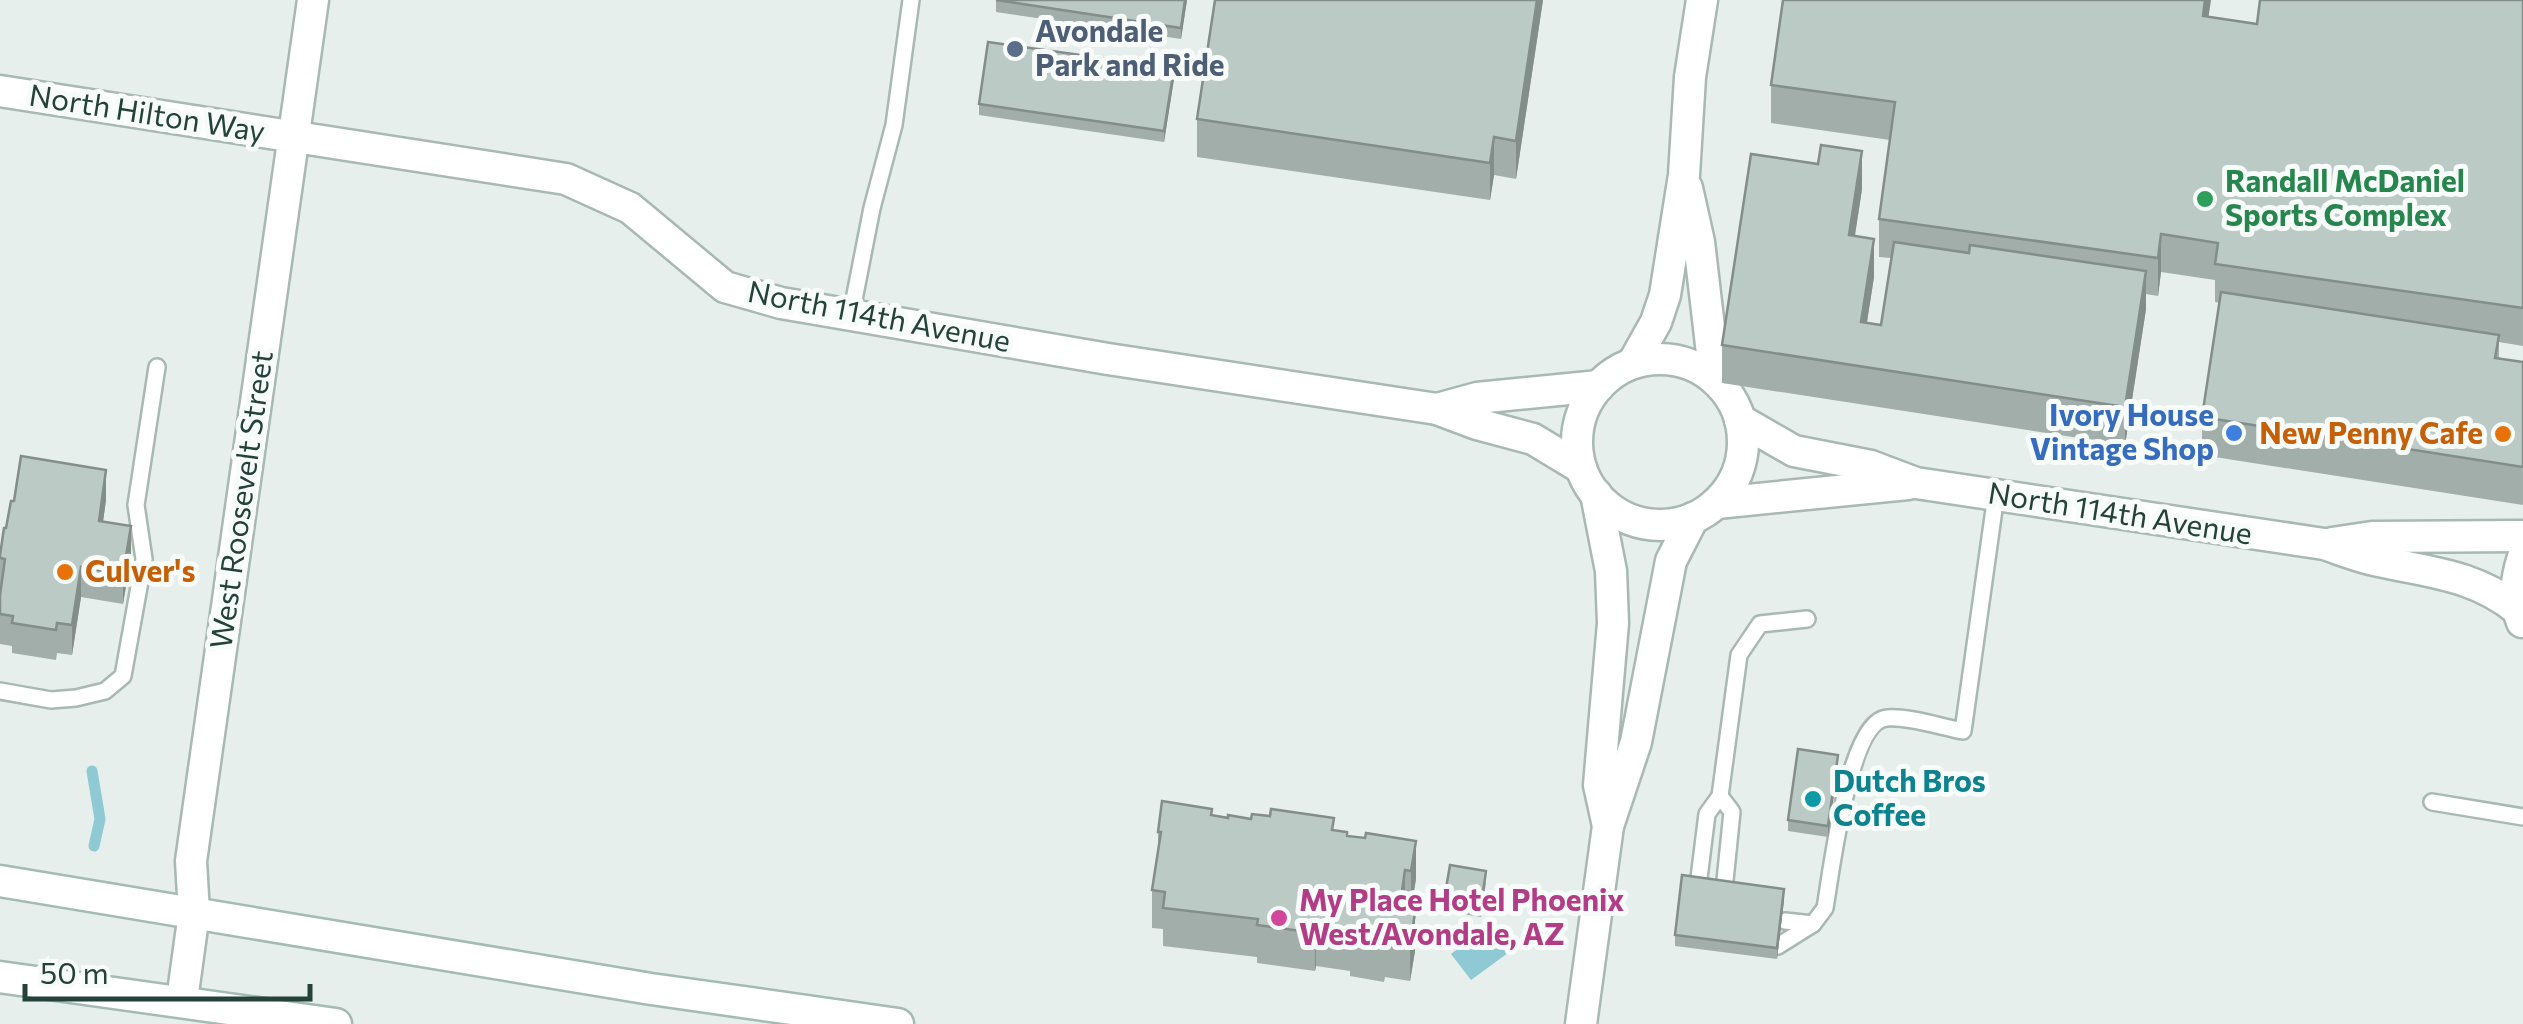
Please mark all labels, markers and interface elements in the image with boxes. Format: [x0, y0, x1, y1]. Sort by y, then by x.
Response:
place label: Avondale Park and Ride [1035, 11, 1225, 82]
marker: Avondale Park and Ride [1004, 38, 1026, 60]
street label: North Hilton Way [27, 75, 268, 148]
place label: Randall McDaniel Sports Complex [2225, 161, 2465, 232]
marker: Randall McDaniel Sports Complex [2194, 188, 2216, 210]
street label: North 114th Avenue [745, 271, 1014, 358]
street label: West Roosevelt Street [200, 348, 279, 651]
place label: Ivory House Vintage Shop [2030, 395, 2214, 466]
place label: New Penny Cafe [2259, 413, 2483, 450]
marker: Ivory House Vintage Shop [2223, 422, 2245, 444]
marker: New Penny Cafe [2492, 423, 2514, 445]
street label: North 114th Avenue [1986, 472, 2255, 551]
place label: Culver's [85, 551, 195, 588]
marker: Culver's [54, 561, 76, 583]
place label: Dutch Bros Coffee [1833, 761, 1986, 832]
marker: Dutch Bros Coffee [1802, 788, 1824, 810]
place label: My Place Hotel Phoenix West/Avondale, AZ [1299, 880, 1624, 951]
marker: My Place Hotel Phoenix West/Avondale, AZ [1268, 907, 1290, 929]
scale bar [25, 939, 310, 1001]
text: 50 m [40, 953, 109, 990]

